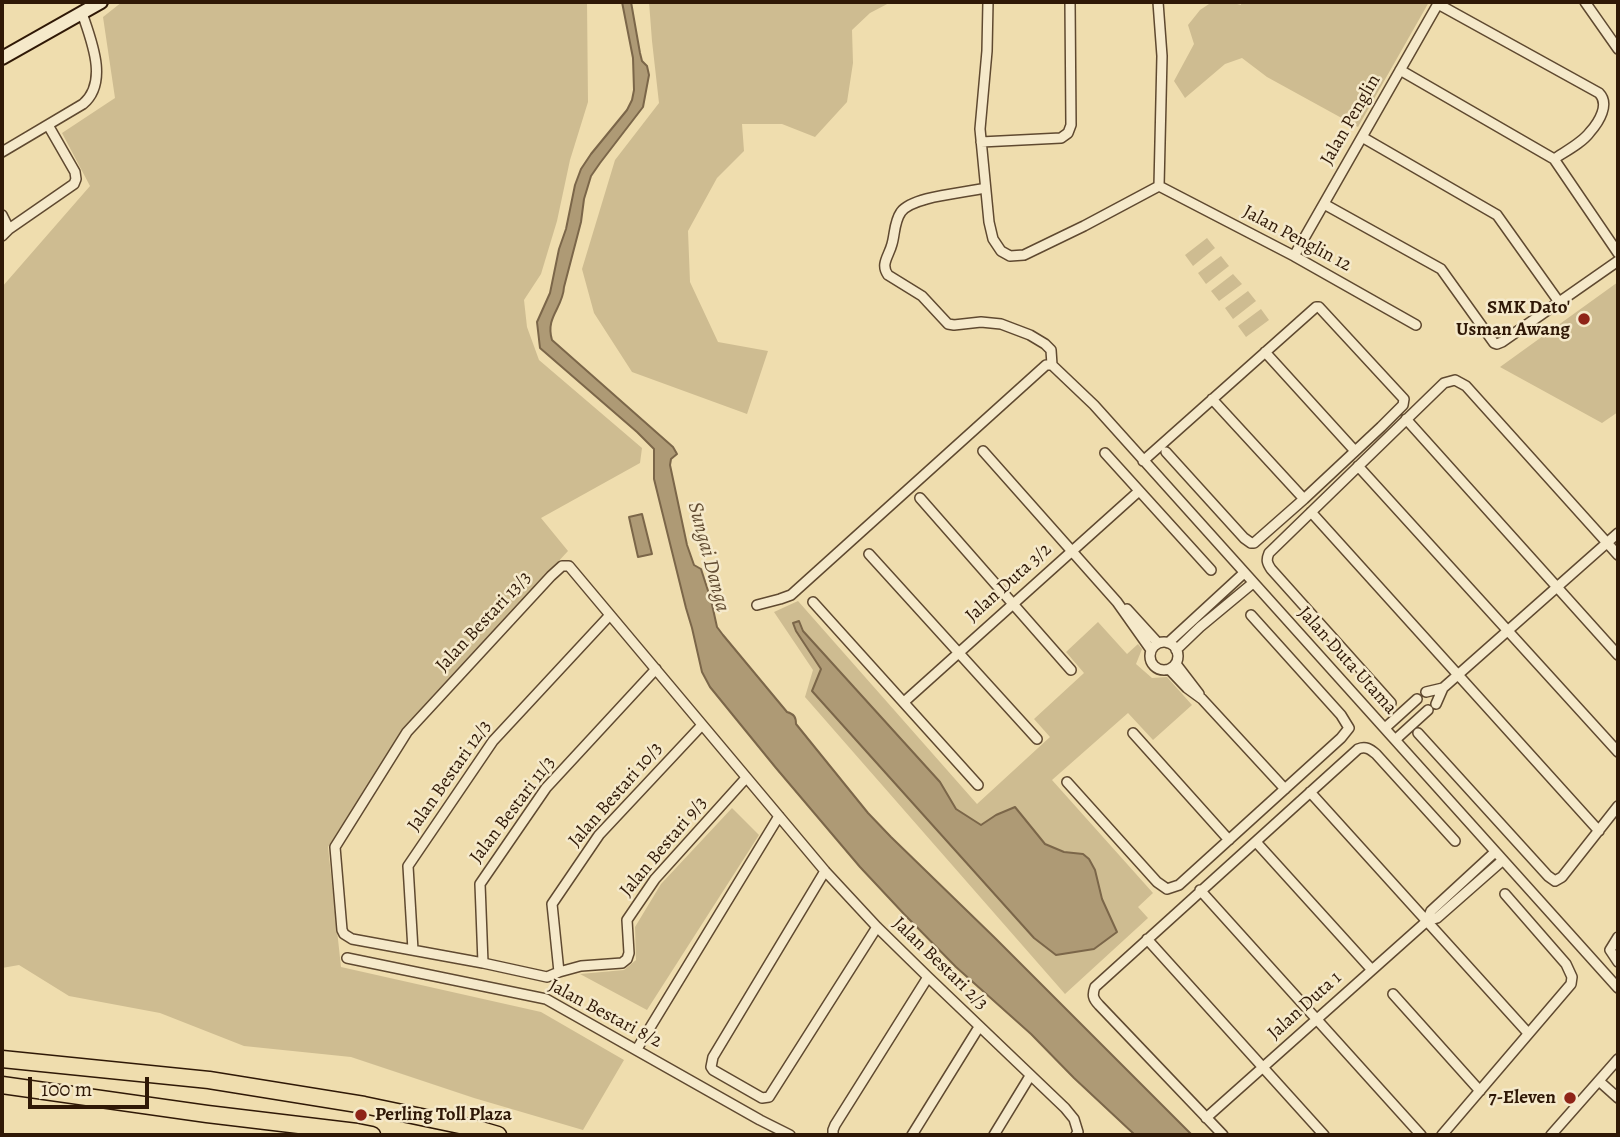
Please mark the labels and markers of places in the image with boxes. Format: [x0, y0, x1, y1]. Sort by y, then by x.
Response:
place label: SMK Dato' Usman Awang [1456, 297, 1570, 341]
marker: SMK Dato' Usman Awang [1576, 311, 1592, 327]
place label: 7-Eleven [1488, 1087, 1556, 1109]
marker: 7-Eleven [1562, 1090, 1578, 1106]
place label: Perling Toll Plaza [375, 1104, 512, 1126]
marker: Perling Toll Plaza [353, 1107, 369, 1123]

